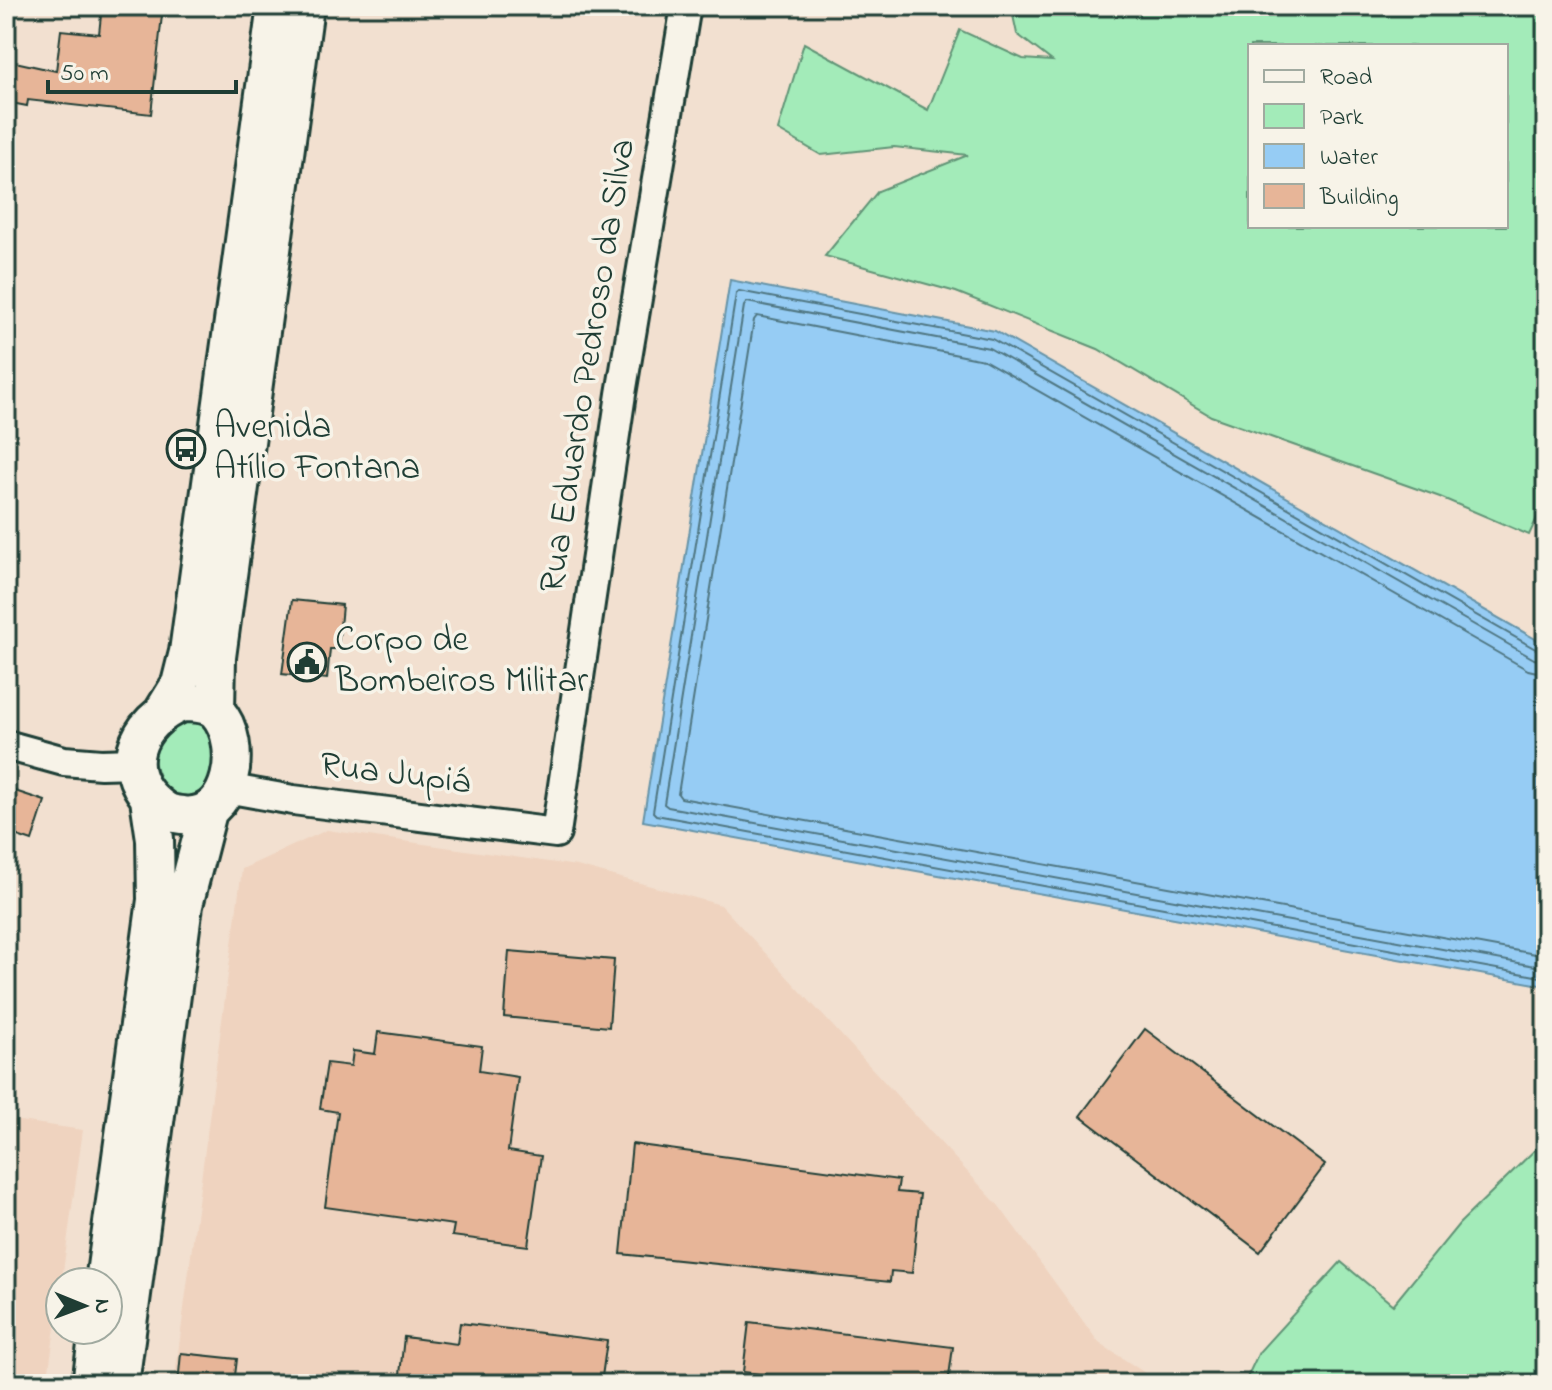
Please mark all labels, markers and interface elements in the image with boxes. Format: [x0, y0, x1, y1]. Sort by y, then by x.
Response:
scale bar [48, 44, 236, 94]
legend [1248, 44, 1508, 228]
text: 50 m [60, 57, 109, 92]
text: Road [1320, 61, 1373, 96]
text: Park [1320, 101, 1364, 136]
street label: Rua Eduardo Pedroso da Silva [527, 135, 651, 597]
text: Water [1320, 141, 1378, 176]
text: Building [1319, 181, 1399, 216]
place label: Avenida Atílio Fontana [214, 402, 420, 496]
bus stop icon: Avenida Atílio Fontana [165, 428, 207, 470]
place label: Corpo de Bombeiros Militar [334, 615, 589, 709]
public building icon: Corpo de Bombeiros Militar [286, 641, 328, 683]
street label: Rua Jupiá [317, 739, 473, 811]
north arrow [44, 1266, 124, 1346]
text: N [85, 1299, 117, 1314]

